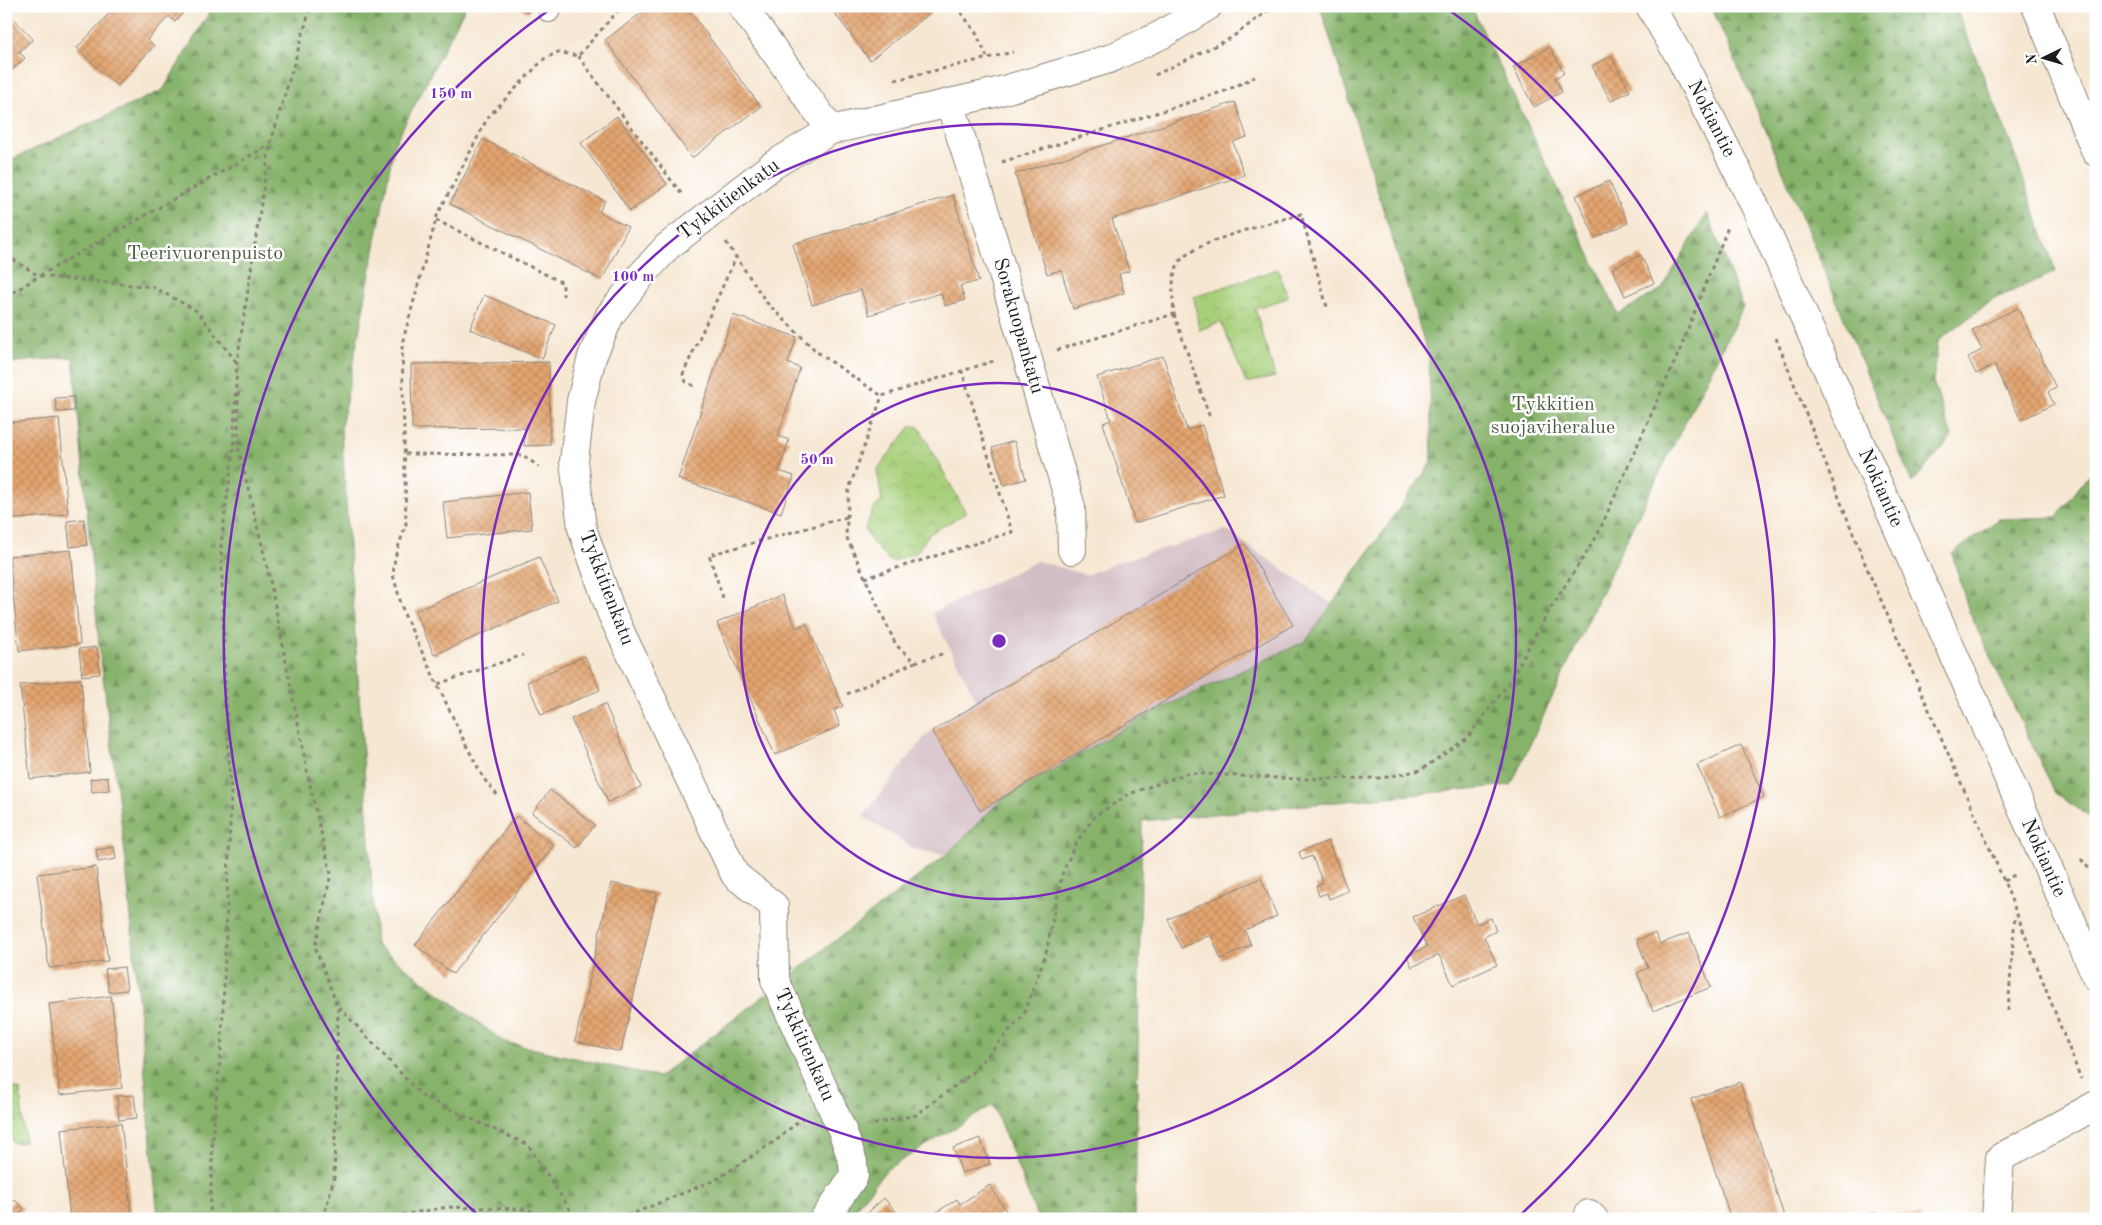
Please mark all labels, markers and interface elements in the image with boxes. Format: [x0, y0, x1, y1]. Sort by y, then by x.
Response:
north arrow [2020, 32, 2070, 82]
text: N [2025, 53, 2039, 65]
street label: Nokiantie [1683, 77, 1739, 161]
text: 150 m [430, 87, 472, 102]
street label: Tykkitienkatu [674, 155, 784, 245]
park label: Teerivuorenpuisto [127, 244, 283, 264]
street label: Sorakuopankatu [989, 256, 1047, 397]
text: 100 m [612, 270, 654, 285]
park label: Tykkitien suojaviheralue [1491, 395, 1615, 438]
street label: Nokiantie [1854, 446, 1906, 530]
text: 50 m [800, 453, 834, 468]
street label: Tykkitienkatu [575, 528, 637, 649]
centre of rings [990, 632, 1008, 650]
street label: Nokiantie [2017, 816, 2069, 900]
street label: Tykkitienkatu [770, 985, 838, 1105]

